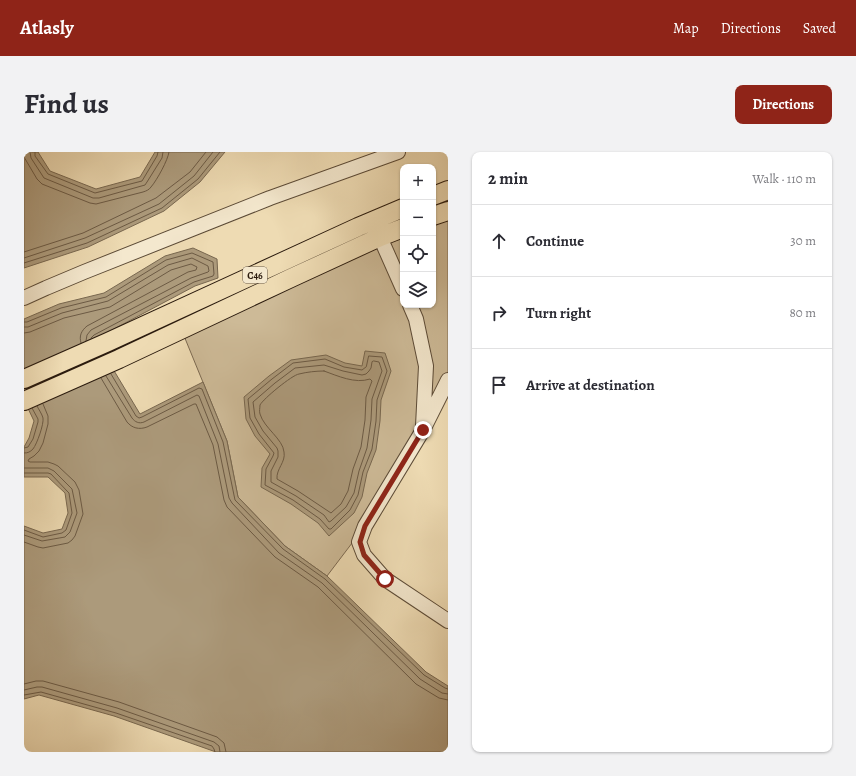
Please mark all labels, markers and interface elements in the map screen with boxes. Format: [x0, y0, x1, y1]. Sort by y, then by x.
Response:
text: Atlasly [20, 15, 74, 41]
text: Map [673, 19, 699, 38]
text: Directions [721, 19, 781, 38]
text: Saved [803, 19, 836, 38]
text: Find us [24, 85, 109, 123]
button: Directions [735, 85, 832, 124]
map controls [400, 164, 436, 308]
button: + [400, 164, 436, 200]
text: 2 min [488, 167, 528, 190]
text: Walk · 110 m [752, 170, 816, 187]
button: − [400, 200, 436, 236]
icon: ahead [488, 230, 510, 252]
text: Continue [526, 231, 584, 251]
text: 30 m [790, 232, 816, 249]
button: locate [400, 236, 436, 272]
road number: C46 [243, 267, 267, 283]
button: layers [400, 272, 436, 308]
icon: right [488, 302, 510, 324]
text: Turn right [526, 303, 591, 323]
text: 80 m [789, 304, 816, 321]
icon: arrive [488, 374, 510, 396]
text: Arrive at destination [526, 375, 655, 395]
route end [414, 421, 432, 439]
route start [376, 570, 394, 588]

